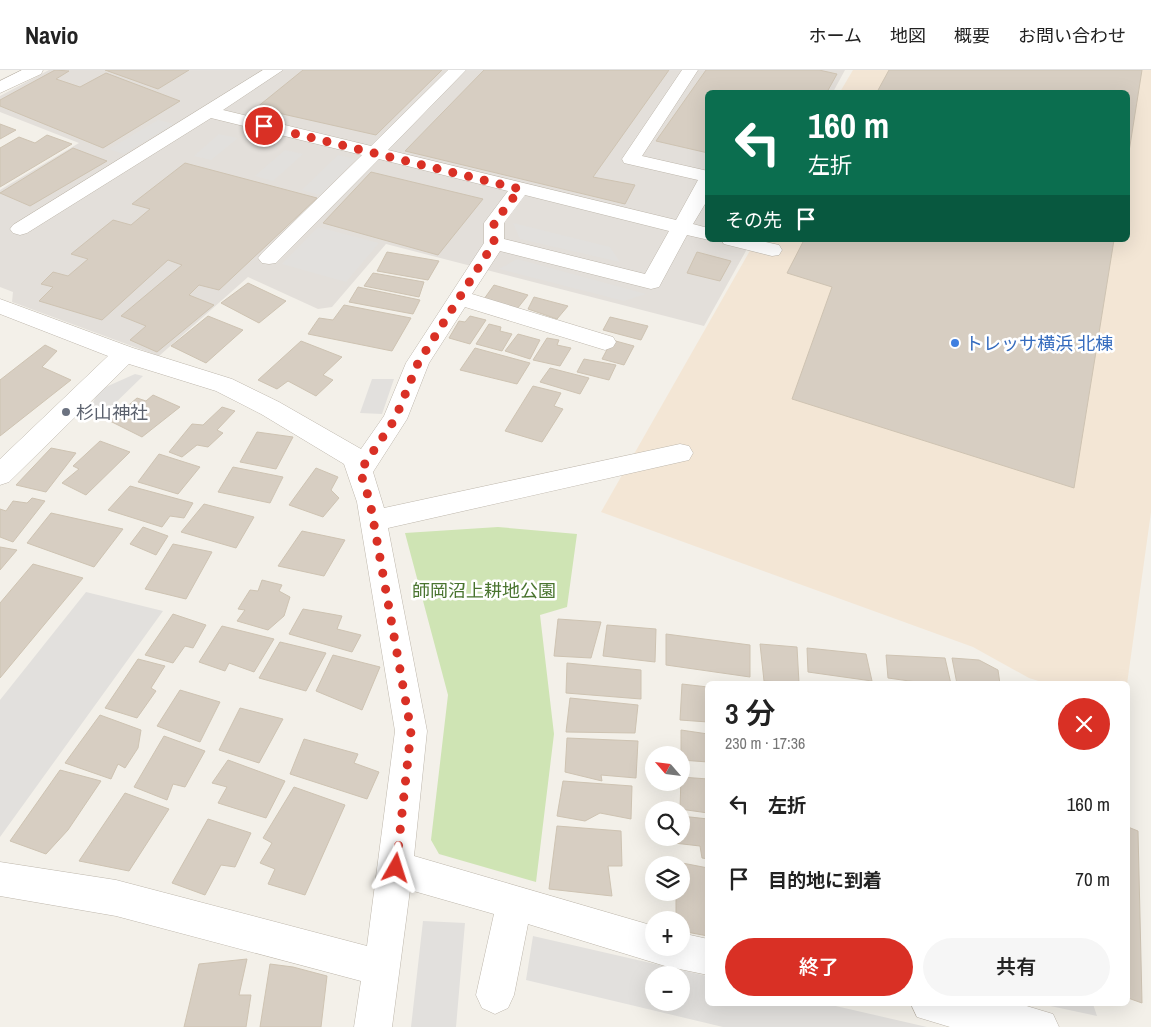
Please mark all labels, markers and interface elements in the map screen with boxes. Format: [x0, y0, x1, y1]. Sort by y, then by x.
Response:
text: Navio [25, 19, 79, 51]
text: ホーム [809, 23, 862, 48]
text: 地図 [890, 23, 926, 48]
text: 概要 [954, 23, 990, 48]
text: お問い合わせ [1018, 23, 1126, 48]
text: 160 m [808, 102, 889, 149]
pin [243, 105, 285, 147]
icon: left [725, 110, 790, 175]
icon: arrive [250, 112, 278, 140]
text: 左折 [808, 150, 852, 180]
icon: arrive [792, 205, 820, 233]
text: その先 [725, 207, 782, 233]
place label: トレッサ横浜 北棟 [965, 331, 1113, 356]
marker: トレッサ横浜 北棟 [949, 337, 961, 349]
place label: 杉山神社 [76, 400, 148, 425]
marker: 杉山神社 [60, 406, 72, 418]
park label: 師岡沼上耕地公園 [412, 578, 556, 603]
text: 3 分 [725, 693, 776, 733]
button: close [1058, 698, 1110, 750]
text: 230 m · 17:36 [725, 732, 805, 754]
north arrow [645, 746, 690, 791]
map controls [645, 746, 690, 1011]
icon: left [725, 790, 753, 818]
text: 160 m [1067, 791, 1110, 817]
text: 左折 [768, 792, 806, 818]
button: search [645, 801, 690, 846]
position arrow [369, 841, 421, 893]
button: layers [645, 856, 690, 901]
icon: arrive [725, 865, 753, 893]
text: 70 m [1075, 866, 1110, 892]
text: 目的地に到着 [768, 867, 882, 893]
button: + [645, 911, 690, 956]
button: 終了 [725, 938, 913, 996]
button: 共有 [923, 938, 1110, 996]
button: − [645, 966, 690, 1011]

